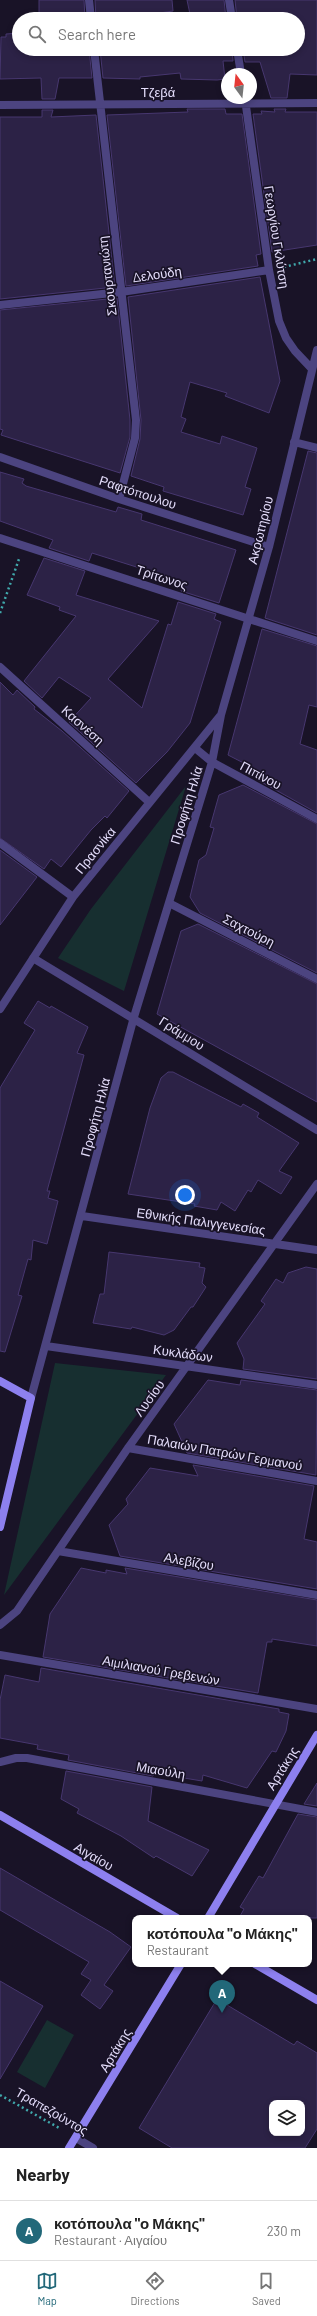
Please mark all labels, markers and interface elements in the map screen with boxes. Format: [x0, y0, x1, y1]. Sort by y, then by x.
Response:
search box [12, 12, 305, 56]
icon: search [26, 23, 48, 45]
text: Search here [58, 25, 136, 43]
north arrow [221, 68, 257, 104]
street label: Τζεβά [141, 84, 176, 100]
street label: Γεωργίου Γκλύτση [261, 184, 293, 290]
street label: Σκουρτανιώτη [94, 235, 120, 317]
street label: Δελούδη [132, 263, 182, 285]
street label: Ραφτόπουλου [97, 472, 179, 512]
street label: Ακρωτηρίου [244, 494, 276, 566]
street label: Τρίτωνος [134, 561, 190, 593]
street label: Κασνέση [58, 702, 108, 748]
street label: Πιπίνου [238, 758, 284, 792]
street label: Προφήτη Ηλία [167, 764, 206, 846]
street label: Πρασνίκα [71, 823, 119, 877]
street label: Σαχτούρη [220, 910, 278, 950]
street label: Γράμμου [156, 1013, 208, 1053]
street label: Προφήτη Ηλία [77, 1075, 113, 1158]
your location [175, 1185, 195, 1205]
street label: Εθνικής Παλιγγενεσίας [136, 1204, 266, 1238]
street label: Κυκλάδων [152, 1341, 214, 1365]
street label: Λυσίου [130, 1377, 168, 1419]
street label: Παλαιών Πατρών Γερμανού [146, 1430, 304, 1474]
street label: Αλεβίζου [163, 1549, 215, 1573]
street label: Αιμιλιανού Γρεβενών [101, 1652, 221, 1688]
street label: Αρτάκης [262, 1743, 302, 1793]
street label: Μιαούλη [135, 1758, 187, 1782]
street label: Αιγαίου [71, 1838, 117, 1874]
popup [132, 1915, 312, 1967]
text: κοτόπουλα "ο Μάκης" [147, 1924, 297, 1942]
text: Restaurant [147, 1942, 209, 1958]
pin: A [209, 1980, 235, 2013]
street label: Αρτάκης [96, 2025, 134, 2075]
street label: Τραπεζούντος [13, 2084, 91, 2138]
map controls [269, 2100, 305, 2136]
button: layers [269, 2100, 305, 2136]
text: Nearby [16, 2164, 70, 2184]
text: κοτόπουλα "ο Μάκης" [54, 2214, 205, 2232]
text: A [25, 2223, 33, 2239]
text: 230 m [267, 2223, 301, 2239]
text: Restaurant · Αιγαίου [54, 2232, 167, 2248]
tab: Map [36, 2270, 58, 2307]
tab: Directions [130, 2270, 180, 2307]
tab: Saved [252, 2270, 281, 2307]

